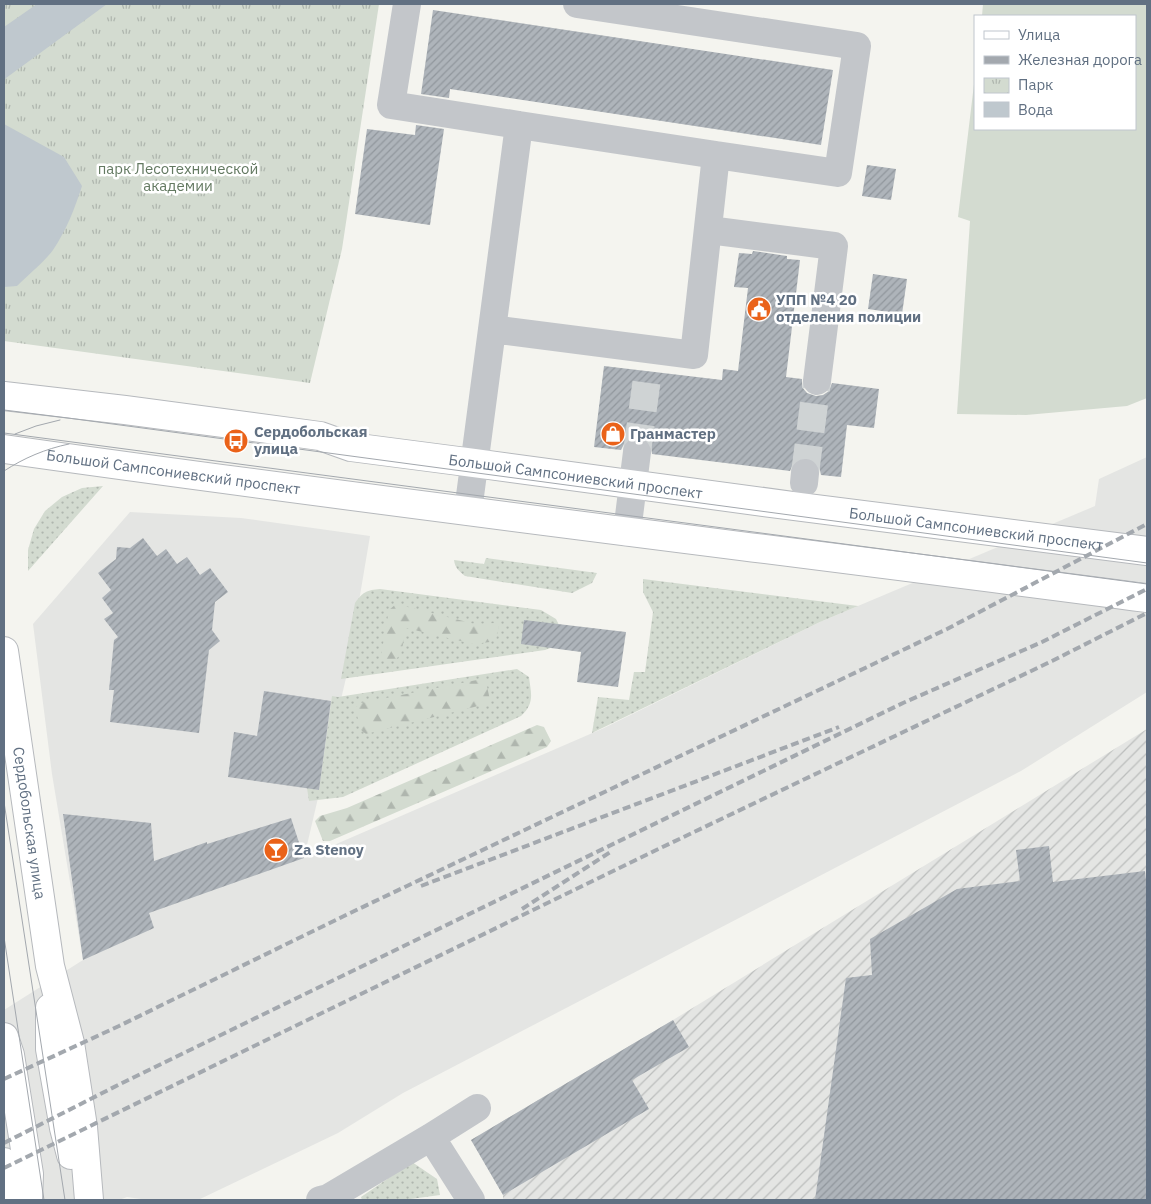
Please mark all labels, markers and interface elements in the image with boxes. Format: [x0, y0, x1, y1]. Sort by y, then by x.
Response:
legend [974, 15, 1136, 130]
text: Улица [1018, 25, 1060, 44]
text: Железная дорога [1018, 50, 1142, 69]
text: Парк [1018, 75, 1053, 94]
text: Вода [1018, 100, 1053, 119]
park label: парк Лесотехнической академии [98, 159, 258, 195]
place label: УПП №4 20 отделения полиции [776, 290, 921, 326]
public building icon: УПП №4 20 отделения полиции [746, 296, 772, 322]
shop icon: Гранмастер [600, 421, 626, 447]
place label: Сердобольская улица [254, 422, 368, 458]
place label: Гранмастер [630, 424, 716, 443]
bus stop icon: Сердобольская улица [223, 428, 249, 454]
street label: Большой Сампсониевский проспект [45, 445, 302, 498]
street label: Большой Сампсониевский проспект [448, 450, 704, 503]
street label: Большой Сампсониевский проспект [848, 503, 1104, 554]
street label: Сердобольская улица [9, 746, 50, 900]
bar icon: Za Stenoy [263, 837, 289, 863]
place label: Za Stenoy [294, 840, 364, 859]

